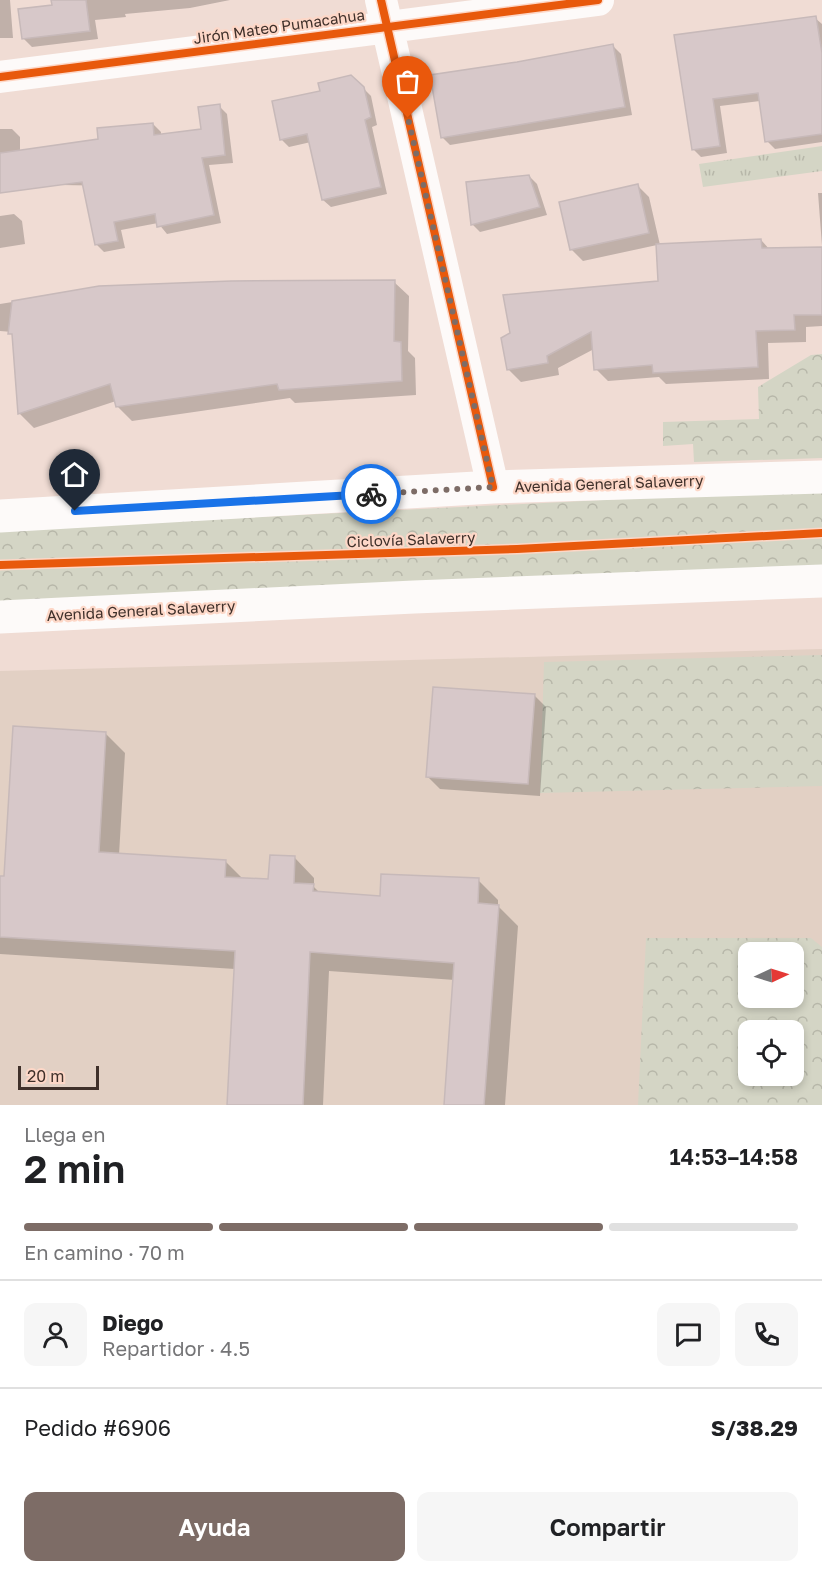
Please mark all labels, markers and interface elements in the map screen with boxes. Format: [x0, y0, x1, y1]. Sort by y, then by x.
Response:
street label: Jirón Mateo Pumacahua [192, 5, 366, 47]
pin [382, 56, 433, 118]
icon: bag [391, 65, 424, 98]
pin [49, 449, 100, 511]
icon: home [58, 458, 91, 491]
courier [341, 464, 401, 524]
street label: Avenida General Salaverry [514, 471, 704, 495]
icon: bike [355, 478, 388, 511]
street label: Ciclovía Salaverry [346, 528, 476, 550]
street label: Avenida General Salaverry [46, 596, 236, 624]
north arrow [738, 942, 804, 1008]
map controls [738, 942, 804, 1086]
button: locate [738, 1020, 804, 1086]
scale bar [18, 1063, 99, 1090]
text: 20 m [27, 1066, 64, 1086]
text: Llega en [24, 1122, 106, 1146]
text: 14:53–14:58 [669, 1143, 798, 1170]
text: 2 min [24, 1145, 125, 1192]
text: En camino · 70 m [24, 1240, 185, 1264]
button: person [24, 1303, 87, 1366]
button: chat [657, 1303, 720, 1366]
button: phone [735, 1303, 798, 1366]
text: Diego [102, 1309, 163, 1336]
text: Repartidor · 4.5 [102, 1336, 250, 1360]
text: Pedido #6906 [24, 1414, 171, 1441]
text: S/38.29 [711, 1414, 798, 1441]
button: Ayuda [24, 1492, 405, 1561]
button: Compartir [417, 1492, 798, 1561]

